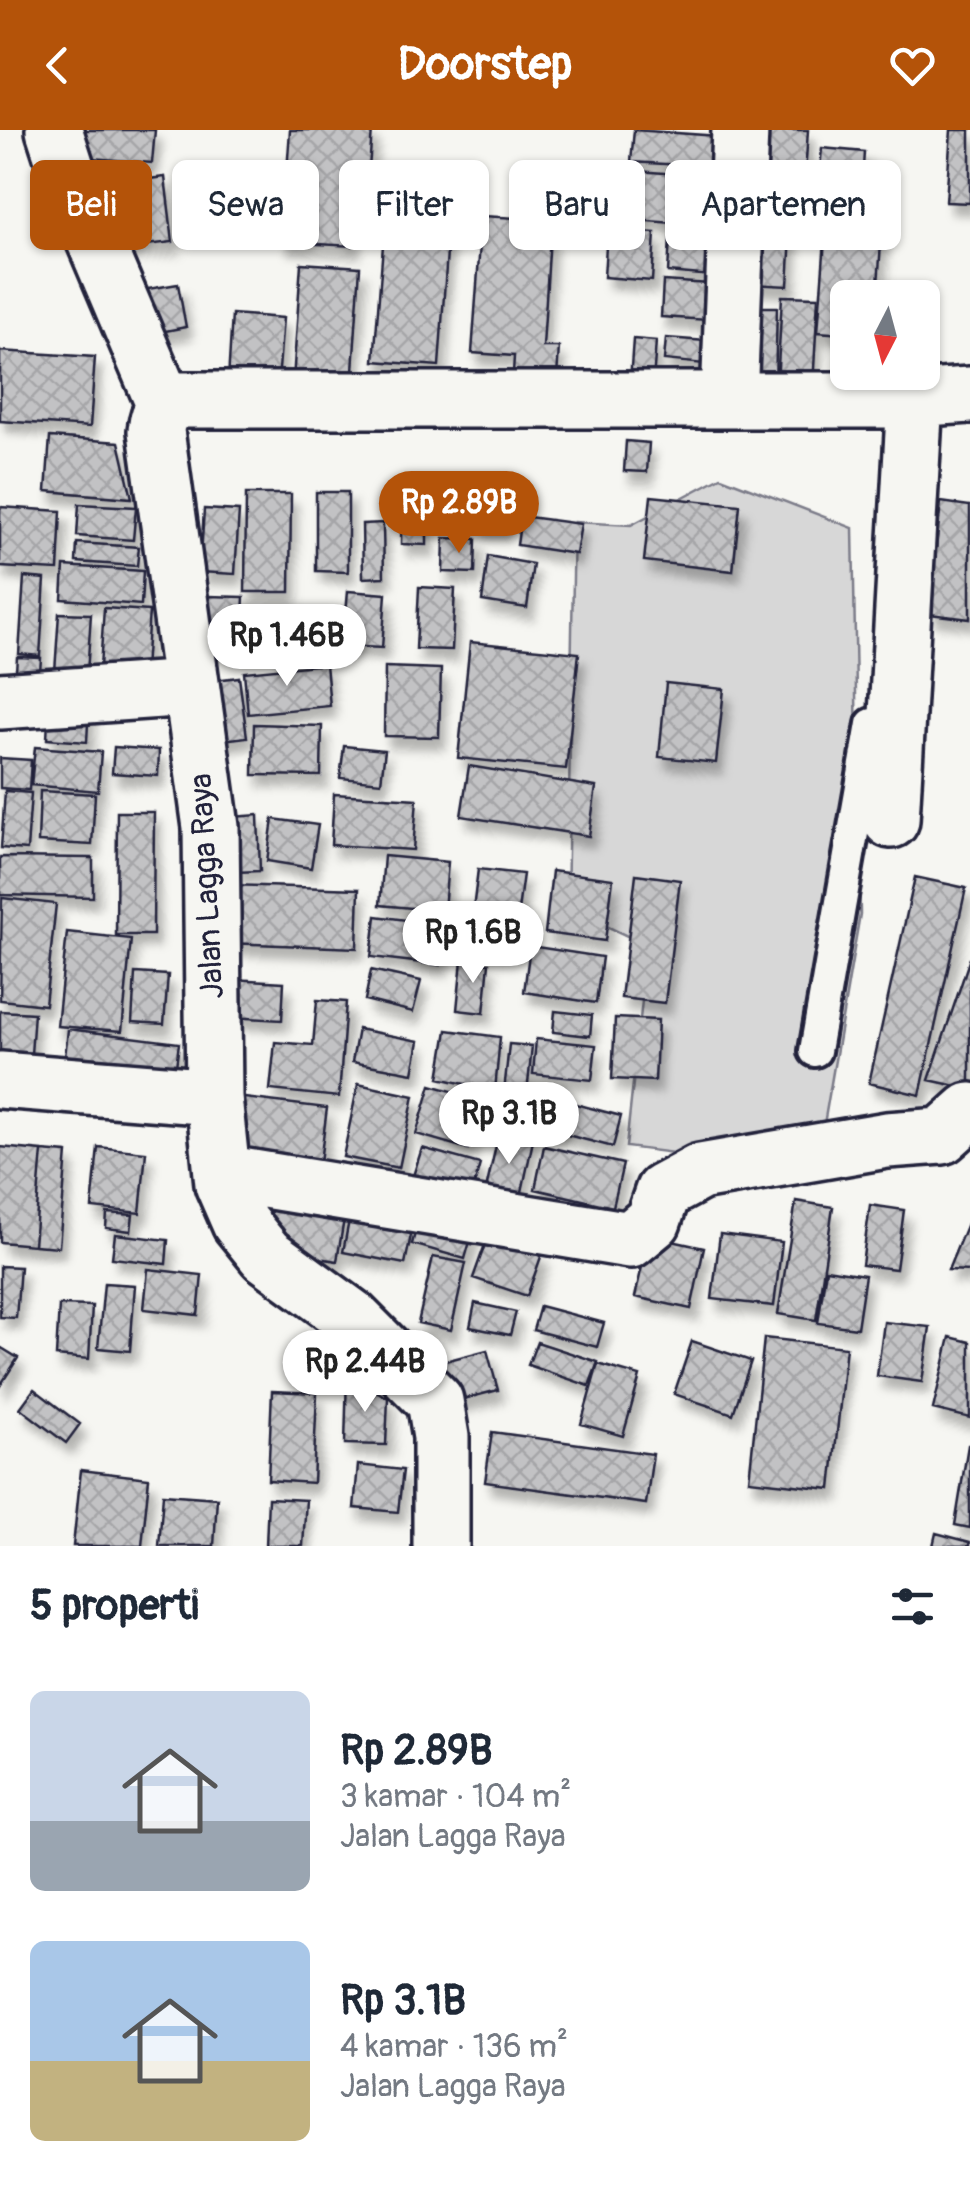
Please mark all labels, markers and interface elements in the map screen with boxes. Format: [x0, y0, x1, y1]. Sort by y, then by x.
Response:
text: Doorstep [398, 37, 572, 93]
icon: back [30, 38, 85, 93]
icon: heart [885, 38, 940, 93]
chip: Beli [30, 160, 152, 250]
chip: Sewa [172, 160, 319, 250]
chip: Filter [339, 160, 489, 250]
chip: Baru [509, 160, 645, 250]
chip: Apartemen [665, 160, 901, 250]
north arrow [830, 280, 940, 390]
map controls [830, 280, 940, 390]
pin: Rp 2.89B [356, 471, 562, 556]
text: Rp 2.89B [401, 483, 517, 523]
pin: Rp 1.46B [184, 604, 390, 689]
text: Rp 1.46B [229, 616, 345, 656]
street label: Jalan Lagga Raya [181, 772, 233, 1000]
pin: Rp 1.6B [381, 901, 565, 986]
text: Rp 1.6B [425, 913, 521, 953]
pin: Rp 3.1B [417, 1082, 601, 1167]
text: Rp 3.1B [461, 1094, 557, 1134]
pin: Rp 2.44B [262, 1330, 468, 1415]
text: Rp 2.44B [305, 1342, 425, 1382]
icon: filters [885, 1579, 940, 1634]
text: 5 properti [30, 1580, 199, 1632]
text: Rp 2.89B [340, 1725, 493, 1777]
icon: home [110, 1731, 230, 1851]
text: 3 kamar · 104 m² [340, 1777, 571, 1817]
text: Jalan Lagga Raya [340, 1817, 566, 1857]
text: Rp 3.1B [340, 1975, 466, 2027]
icon: home [110, 1981, 230, 2101]
text: 4 kamar · 136 m² [340, 2027, 568, 2067]
text: Jalan Lagga Raya [340, 2067, 566, 2107]

